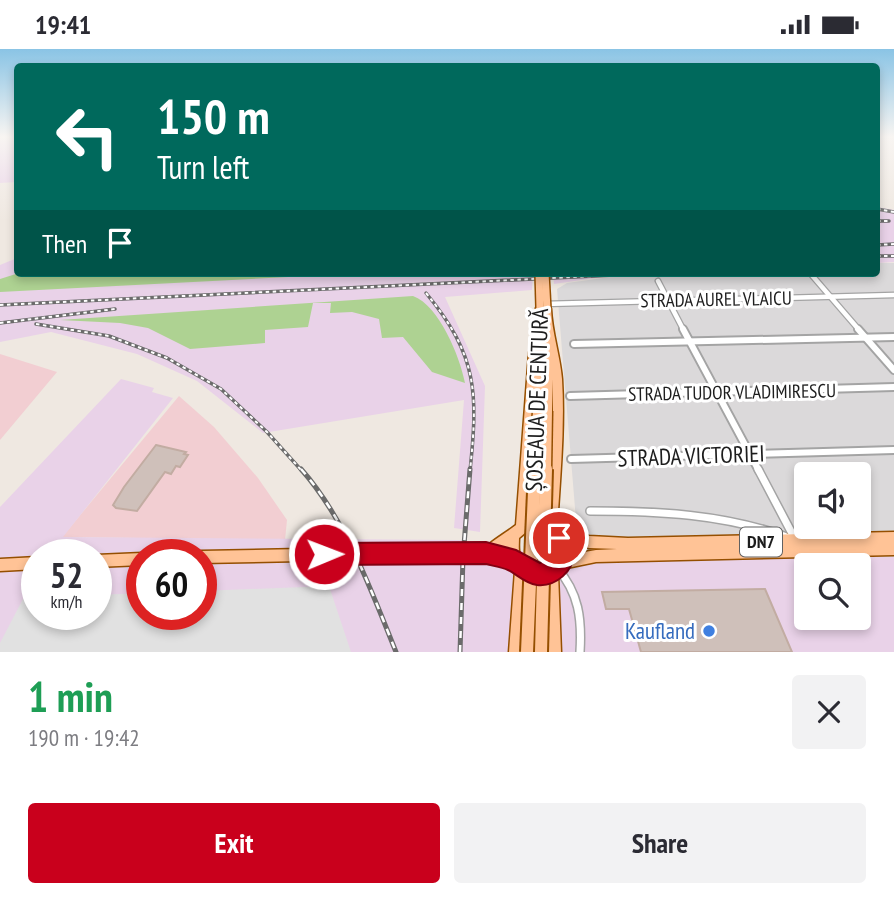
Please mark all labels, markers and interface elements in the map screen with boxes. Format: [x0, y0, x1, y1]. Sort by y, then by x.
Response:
text: 19:41 [35, 8, 91, 41]
text: 150 m [157, 84, 270, 148]
icon: left [42, 91, 133, 182]
text: Turn left [157, 146, 249, 188]
icon: arrive [101, 224, 139, 262]
text: Then [42, 227, 87, 260]
street label: STRADA AUREL VLAICU [640, 286, 792, 312]
street label: ȘOSEAUA DE CENTURĂ [519, 308, 554, 492]
street label: STRADA TUDOR VLADIMIRESCU [628, 378, 836, 406]
street label: STRADA VICTORIEI [617, 438, 765, 473]
map controls [794, 462, 871, 630]
button: sound [794, 462, 871, 539]
pin [529, 508, 589, 568]
position arrow [287, 517, 361, 591]
icon: arrive [540, 519, 578, 557]
road number: DN7 [740, 527, 782, 557]
speed limit sign: 60 [126, 539, 217, 630]
text: 52 [50, 552, 83, 598]
button: search [794, 553, 871, 630]
text: km/h [51, 590, 82, 613]
place label: Kaufland [625, 616, 695, 645]
marker: Kaufland [701, 623, 717, 639]
text: 1 min [28, 669, 113, 724]
button: close [792, 675, 866, 749]
text: 190 m · 19:42 [28, 723, 140, 752]
button: Exit [28, 803, 440, 883]
button: Share [454, 803, 866, 883]

